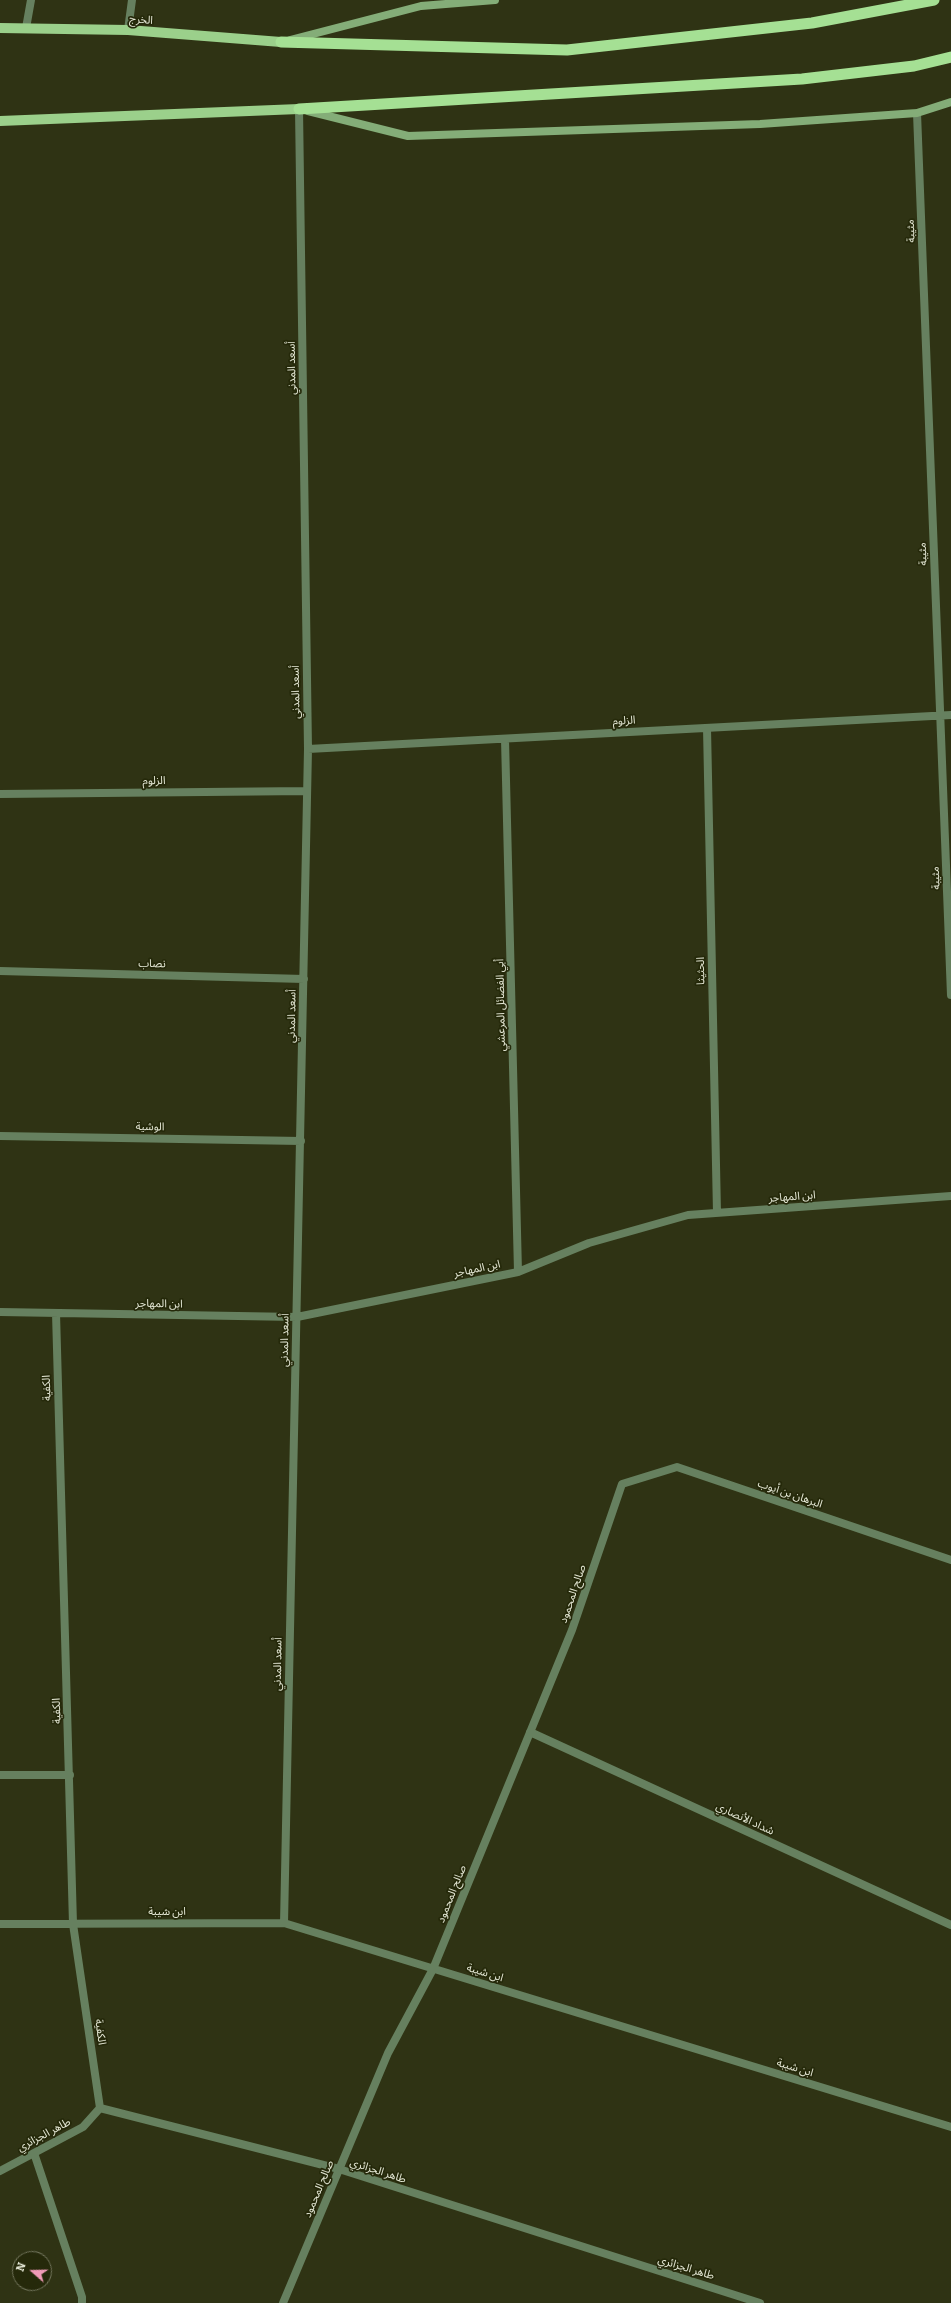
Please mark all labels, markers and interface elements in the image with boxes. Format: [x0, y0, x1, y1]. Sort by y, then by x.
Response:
street label: الخرج [129, 13, 153, 27]
street label: مثيبة [904, 219, 918, 243]
street label: أسعد المدني [285, 341, 299, 395]
street label: مثيبة [916, 542, 930, 566]
street label: أسعد المدني [289, 665, 303, 719]
street label: الزلوم [612, 714, 636, 728]
street label: الزلوم [142, 774, 166, 788]
street label: مثيبة [929, 866, 943, 890]
street label: نصاب [138, 957, 166, 971]
street label: الحثيثا [694, 957, 708, 985]
street label: أبي الفضائل المرعشي [494, 959, 508, 1051]
street label: أسعد المدني [285, 989, 299, 1043]
street label: الوشية [136, 1120, 164, 1134]
street label: ابن المهاجر [768, 1189, 816, 1205]
street label: ابن المهاجر [453, 1258, 501, 1280]
street label: ابن المهاجر [135, 1297, 183, 1311]
street label: أسعد المدني [278, 1313, 292, 1367]
street label: الكفية [40, 1375, 54, 1401]
street label: البرهان بن أيوب [756, 1477, 824, 1511]
street label: صالح المحمود [557, 1563, 589, 1625]
street label: أسعد المدني [271, 1637, 285, 1691]
street label: الكفية [50, 1698, 64, 1724]
street label: شداد الأنصاري [714, 1800, 776, 1838]
street label: صالح المحمود [434, 1863, 470, 1925]
street label: ابن شيبة [148, 1905, 186, 1919]
street label: ابن شيبة [465, 1961, 505, 1985]
street label: الكفية [92, 2018, 108, 2046]
street label: ابن شيبة [775, 2056, 815, 2080]
street label: طاهر الجزائري [15, 2115, 73, 2155]
street label: طاهر الجزائري [348, 2156, 408, 2186]
street label: صالح المحمود [301, 2158, 337, 2220]
north arrow [12, 2251, 52, 2291]
street label: طاهر الجزائري [656, 2253, 716, 2283]
text: N [14, 2261, 29, 2273]

